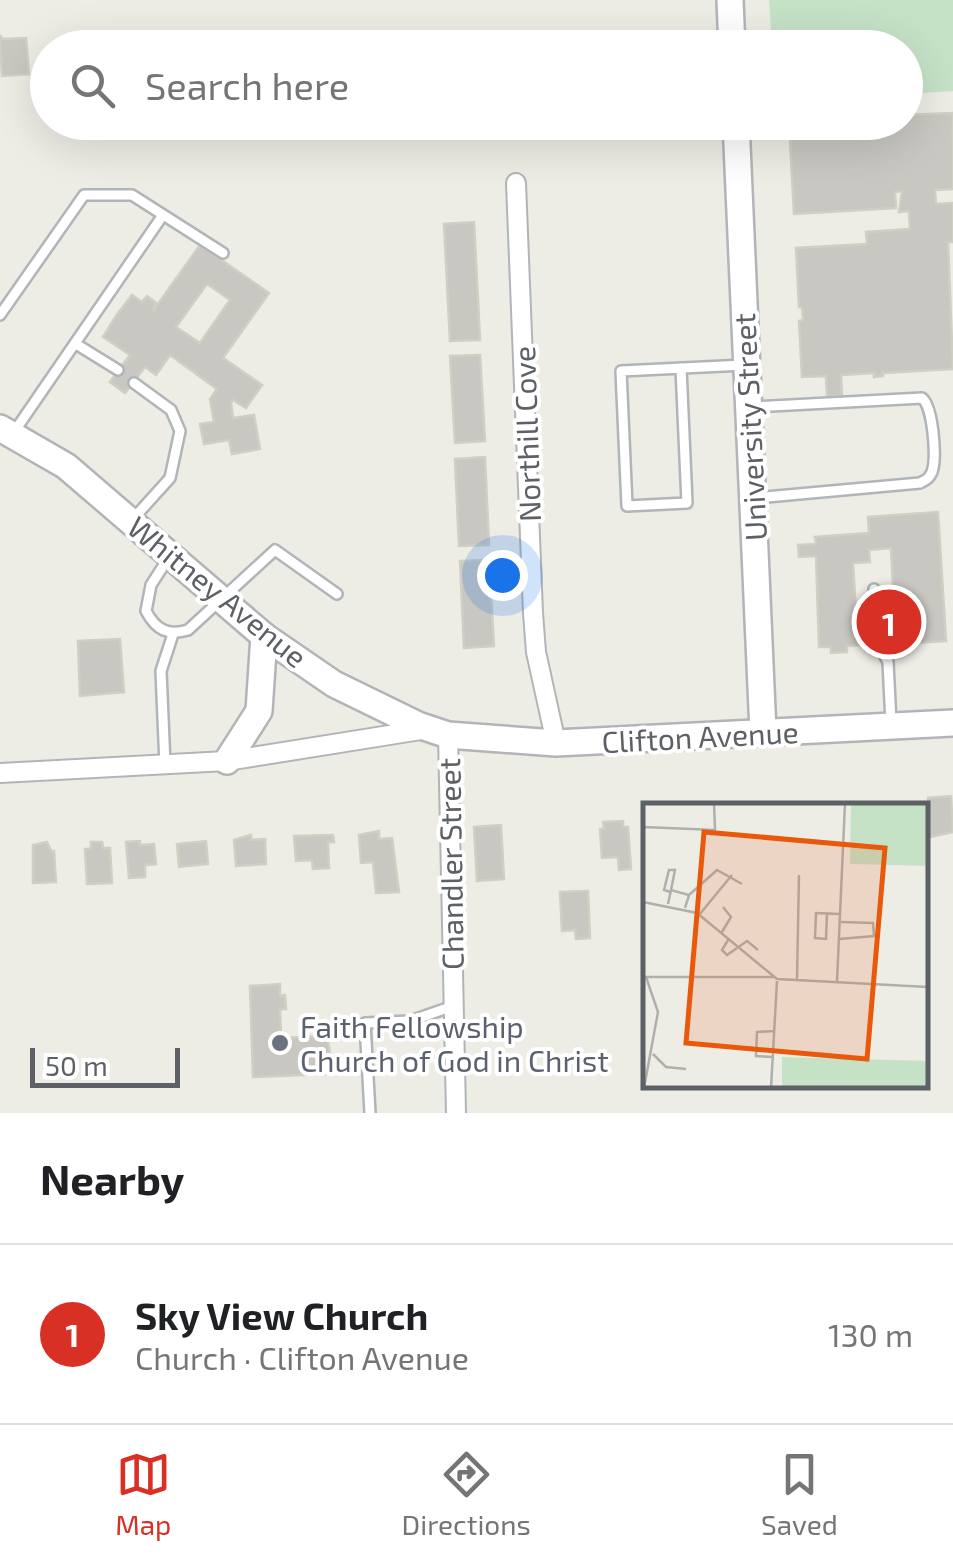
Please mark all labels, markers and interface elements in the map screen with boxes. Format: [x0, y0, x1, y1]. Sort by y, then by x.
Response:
search box [30, 30, 923, 140]
icon: search [65, 58, 120, 113]
text: Search here [145, 62, 349, 108]
street label: University Street [725, 312, 773, 542]
street label: Northill Cove [505, 345, 547, 523]
street label: Whitney Avenue [121, 508, 315, 674]
your location [477, 550, 528, 601]
pin: 1 [856, 584, 922, 660]
street label: Clifton Avenue [601, 713, 799, 759]
street label: Chandler Street [430, 758, 470, 970]
inset map [643, 803, 928, 1088]
place label: Faith Fellowship Church of God in Christ [300, 1008, 609, 1078]
marker: Faith Fellowship Church of God in Christ [269, 1032, 291, 1054]
scale bar [30, 1043, 180, 1088]
text: 50 m [45, 1048, 108, 1082]
text: Nearby [40, 1153, 184, 1203]
text: Sky View Church [135, 1292, 428, 1338]
text: 1 [66, 1315, 79, 1353]
text: 130 m [828, 1315, 913, 1353]
text: Church · Clifton Avenue [135, 1338, 469, 1376]
tab: Map [115, 1447, 171, 1541]
tab: Directions [402, 1447, 531, 1541]
tab: Saved [761, 1447, 838, 1541]

